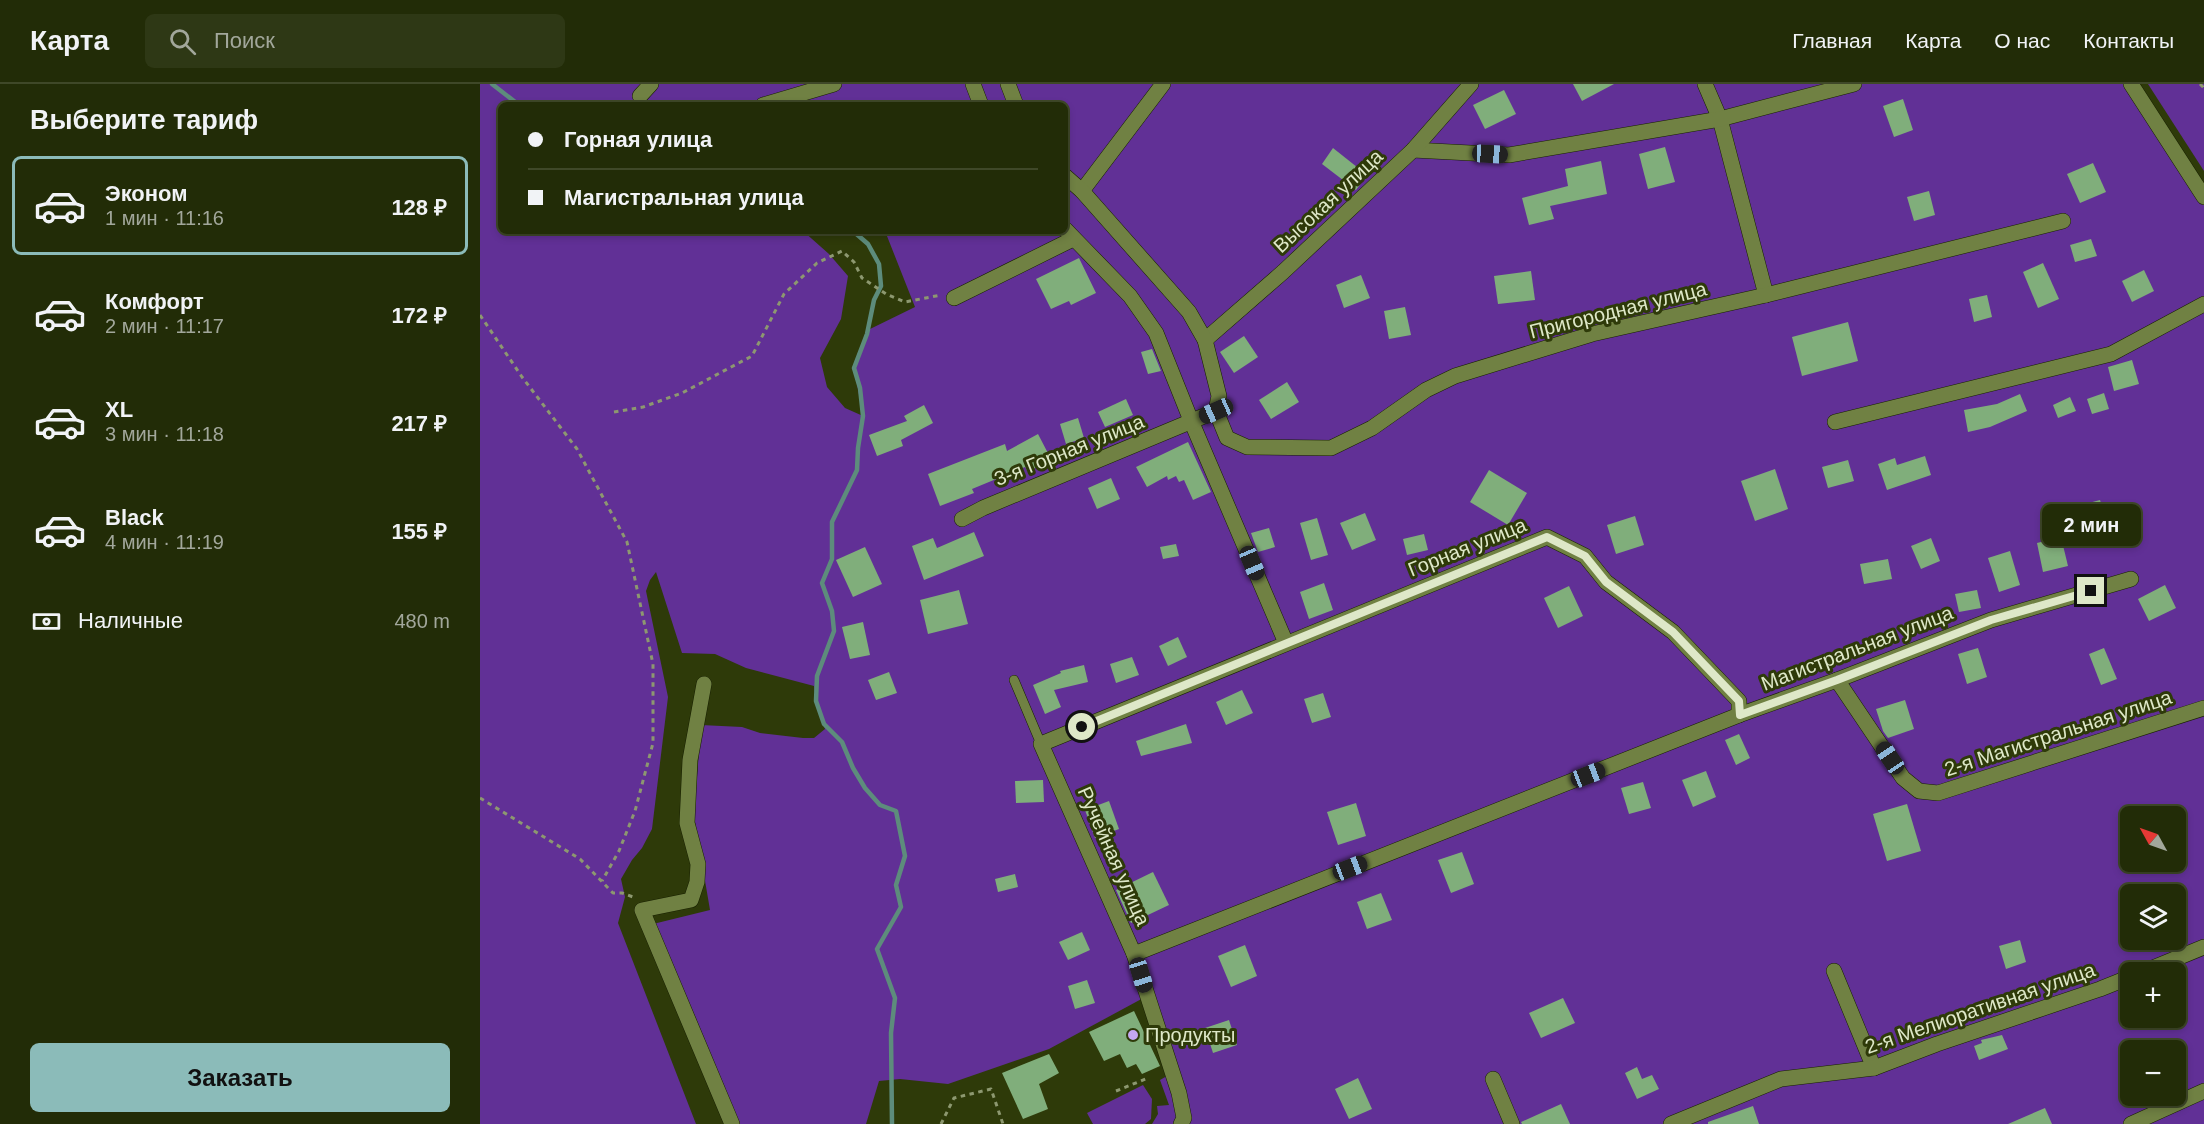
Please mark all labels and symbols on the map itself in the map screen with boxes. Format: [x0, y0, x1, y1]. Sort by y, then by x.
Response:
street label: Высокая улица [1269, 144, 1388, 257]
car [1472, 144, 1508, 164]
street label: Пригородная улица [1527, 277, 1710, 343]
car [1196, 395, 1236, 427]
street label: 3-я Горная улица [991, 410, 1148, 490]
callout: 2 мин [2042, 504, 2140, 546]
street label: Горная улица [1405, 513, 1530, 581]
car [1237, 543, 1267, 583]
route end [2077, 577, 2104, 604]
street label: Магистральная улица [1758, 601, 1957, 695]
street label: 2-я Магистральная улица [1942, 686, 2175, 780]
route start [1068, 713, 1095, 740]
car [1872, 738, 1908, 778]
car [1568, 760, 1608, 790]
street label: Ручейная улица [1074, 783, 1155, 930]
north arrow [2120, 806, 2186, 872]
car [1330, 853, 1370, 883]
car [1127, 955, 1155, 995]
street label: 2-я Мелиоративная улица [1862, 958, 2099, 1058]
place label: Продукты [1145, 1024, 1235, 1046]
marker: Продукты [1126, 1028, 1140, 1042]

